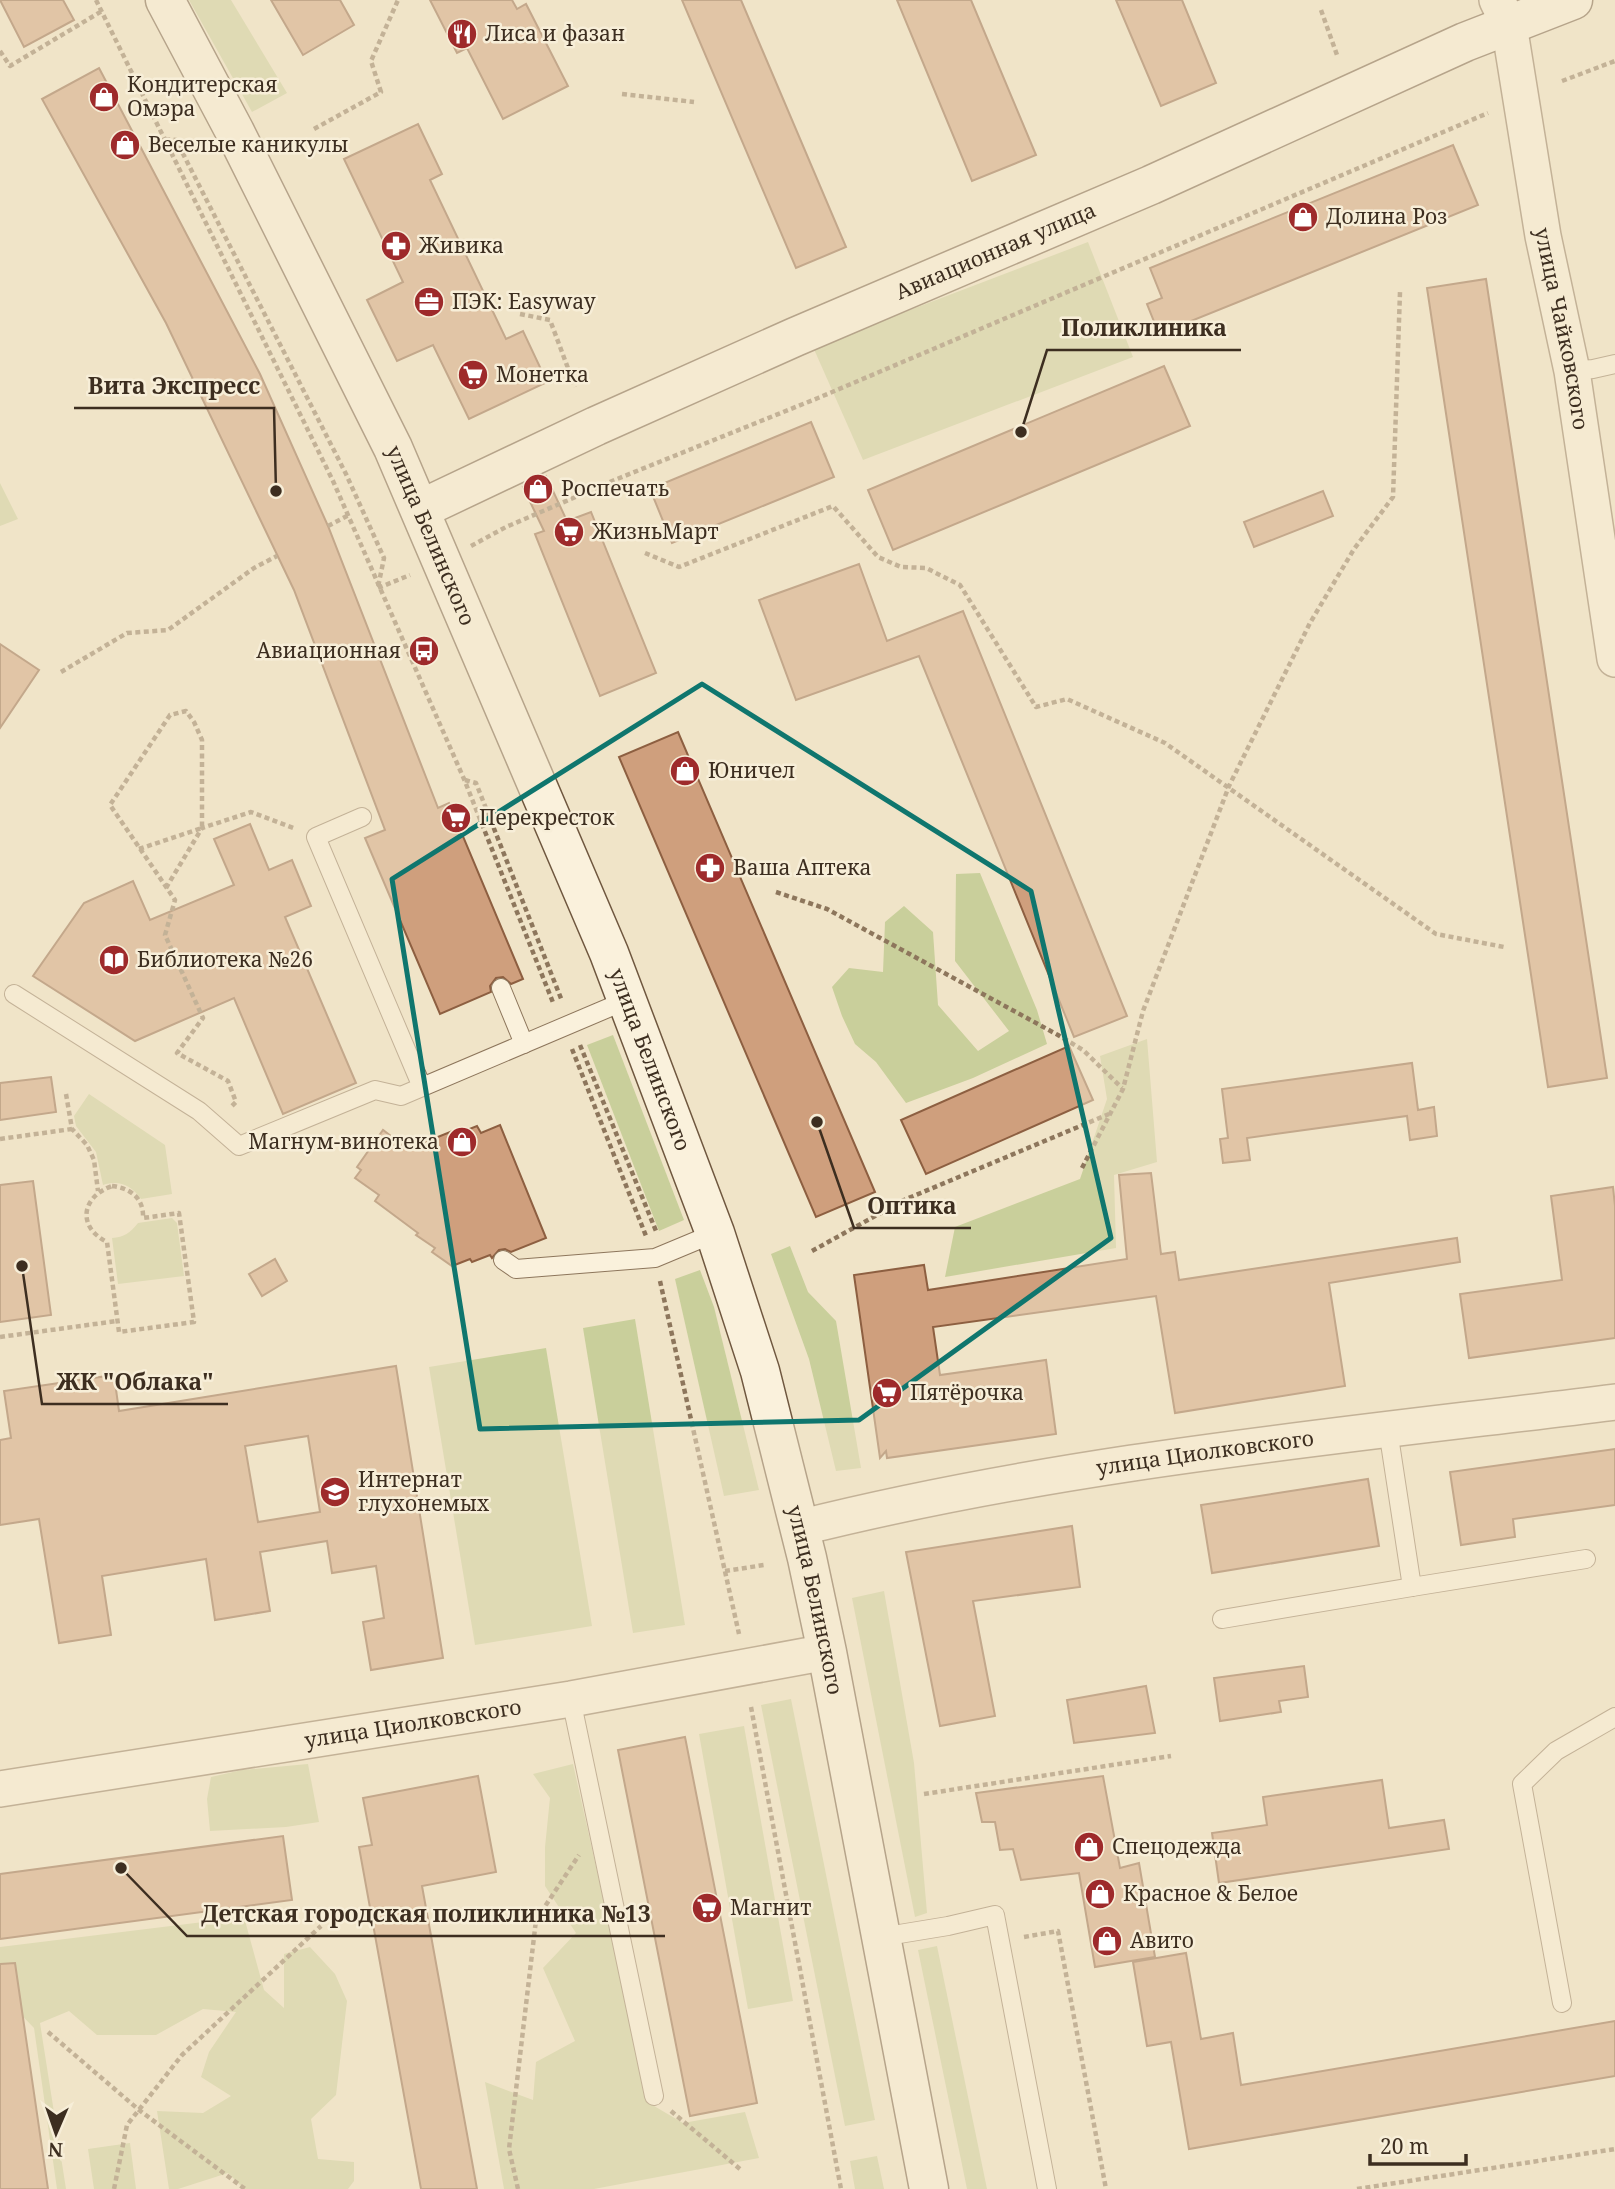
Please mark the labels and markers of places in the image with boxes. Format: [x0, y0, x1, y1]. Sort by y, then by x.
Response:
restaurant icon: Лиса и фазан [445, 17, 479, 51]
place label: Лиса и фазан [485, 19, 625, 47]
place label: Кондитерская Омэра [127, 70, 278, 122]
shop icon: Кондитерская Омэра [87, 80, 121, 114]
shop icon: Веселые каникулы [108, 128, 142, 162]
place label: Веселые каникулы [148, 130, 349, 158]
shop icon: Долина Роз [1286, 200, 1320, 234]
place label: Долина Роз [1326, 202, 1447, 230]
pharmacy icon: Живика [379, 229, 413, 263]
place label: Живика [418, 231, 504, 259]
office icon: ПЭК: Easyway [412, 285, 446, 319]
place label: ПЭК: Easyway [452, 287, 596, 315]
callout: Поликлиника [1047, 306, 1241, 350]
supermarket icon: Монетка [456, 358, 490, 392]
place label: Монетка [496, 360, 589, 388]
callout: Вита Экспресс [74, 364, 274, 408]
shop icon: Роспечать [521, 472, 555, 506]
place label: Роспечать [561, 474, 669, 502]
supermarket icon: ЖизньМарт [552, 515, 586, 549]
place label: ЖизньМарт [591, 517, 719, 545]
bus stop icon: Авиационная [407, 634, 441, 668]
place label: Авиационная [256, 636, 401, 664]
shop icon: Юничел [668, 754, 702, 788]
place label: Юничел [708, 756, 795, 784]
supermarket icon: Перекресток [439, 801, 473, 835]
place label: Перекресток [479, 803, 615, 831]
pharmacy icon: Ваша Аптека [693, 851, 727, 885]
place label: Ваша Аптека [733, 853, 871, 881]
library icon: Библиотека №26 [97, 943, 131, 977]
place label: Библиотека №26 [137, 945, 313, 973]
shop icon: Магнум-винотека [445, 1125, 479, 1159]
place label: Магнум-винотека [248, 1127, 439, 1155]
callout: Оптика [854, 1184, 971, 1228]
callout: ЖК "Облака" [42, 1360, 228, 1404]
supermarket icon: Пятёрочка [870, 1376, 904, 1410]
place label: Пятёрочка [910, 1378, 1024, 1406]
place label: Интернат глухонемых [358, 1465, 490, 1517]
school or university icon: Интернат глухонемых [318, 1475, 352, 1509]
shop icon: Спецодежда [1072, 1830, 1106, 1864]
place label: Спецодежда [1112, 1832, 1242, 1860]
shop icon: Красное & Белое [1083, 1877, 1117, 1911]
place label: Красное & Белое [1123, 1879, 1298, 1907]
supermarket icon: Магнит [690, 1891, 724, 1925]
callout: Детская городская поликлиника №13 [187, 1892, 665, 1936]
place label: Магнит [730, 1893, 811, 1921]
shop icon: Авито [1090, 1924, 1124, 1958]
place label: Авито [1130, 1926, 1194, 1954]

